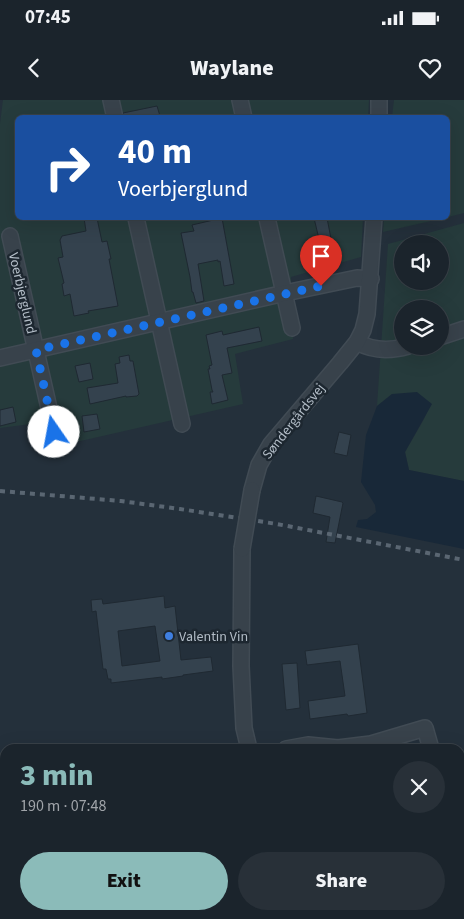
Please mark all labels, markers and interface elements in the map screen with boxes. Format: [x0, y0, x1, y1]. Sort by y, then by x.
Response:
text: 07:45 [25, 4, 71, 31]
text: Waylane [190, 52, 274, 84]
icon: back [20, 54, 48, 82]
icon: heart [416, 54, 444, 82]
text: 40 m [118, 127, 192, 177]
icon: right [35, 135, 100, 200]
text: Voerbjerglund [118, 173, 248, 205]
pin [300, 235, 342, 286]
map controls [394, 235, 449, 355]
button: sound [394, 235, 449, 290]
icon: arrive [307, 242, 335, 270]
street label: Voerbjerglund [3, 251, 41, 336]
button: layers [394, 300, 449, 355]
street label: Søndergårdsvej [258, 379, 330, 464]
position arrow [27, 405, 79, 457]
place label: Valentin Vin [179, 627, 248, 647]
marker: Valentin Vin [163, 630, 175, 642]
text: 3 min [20, 754, 94, 797]
button: close [393, 761, 445, 813]
text: 190 m · 07:48 [20, 795, 107, 817]
button: Exit [20, 852, 228, 910]
button: Share [238, 852, 445, 910]

